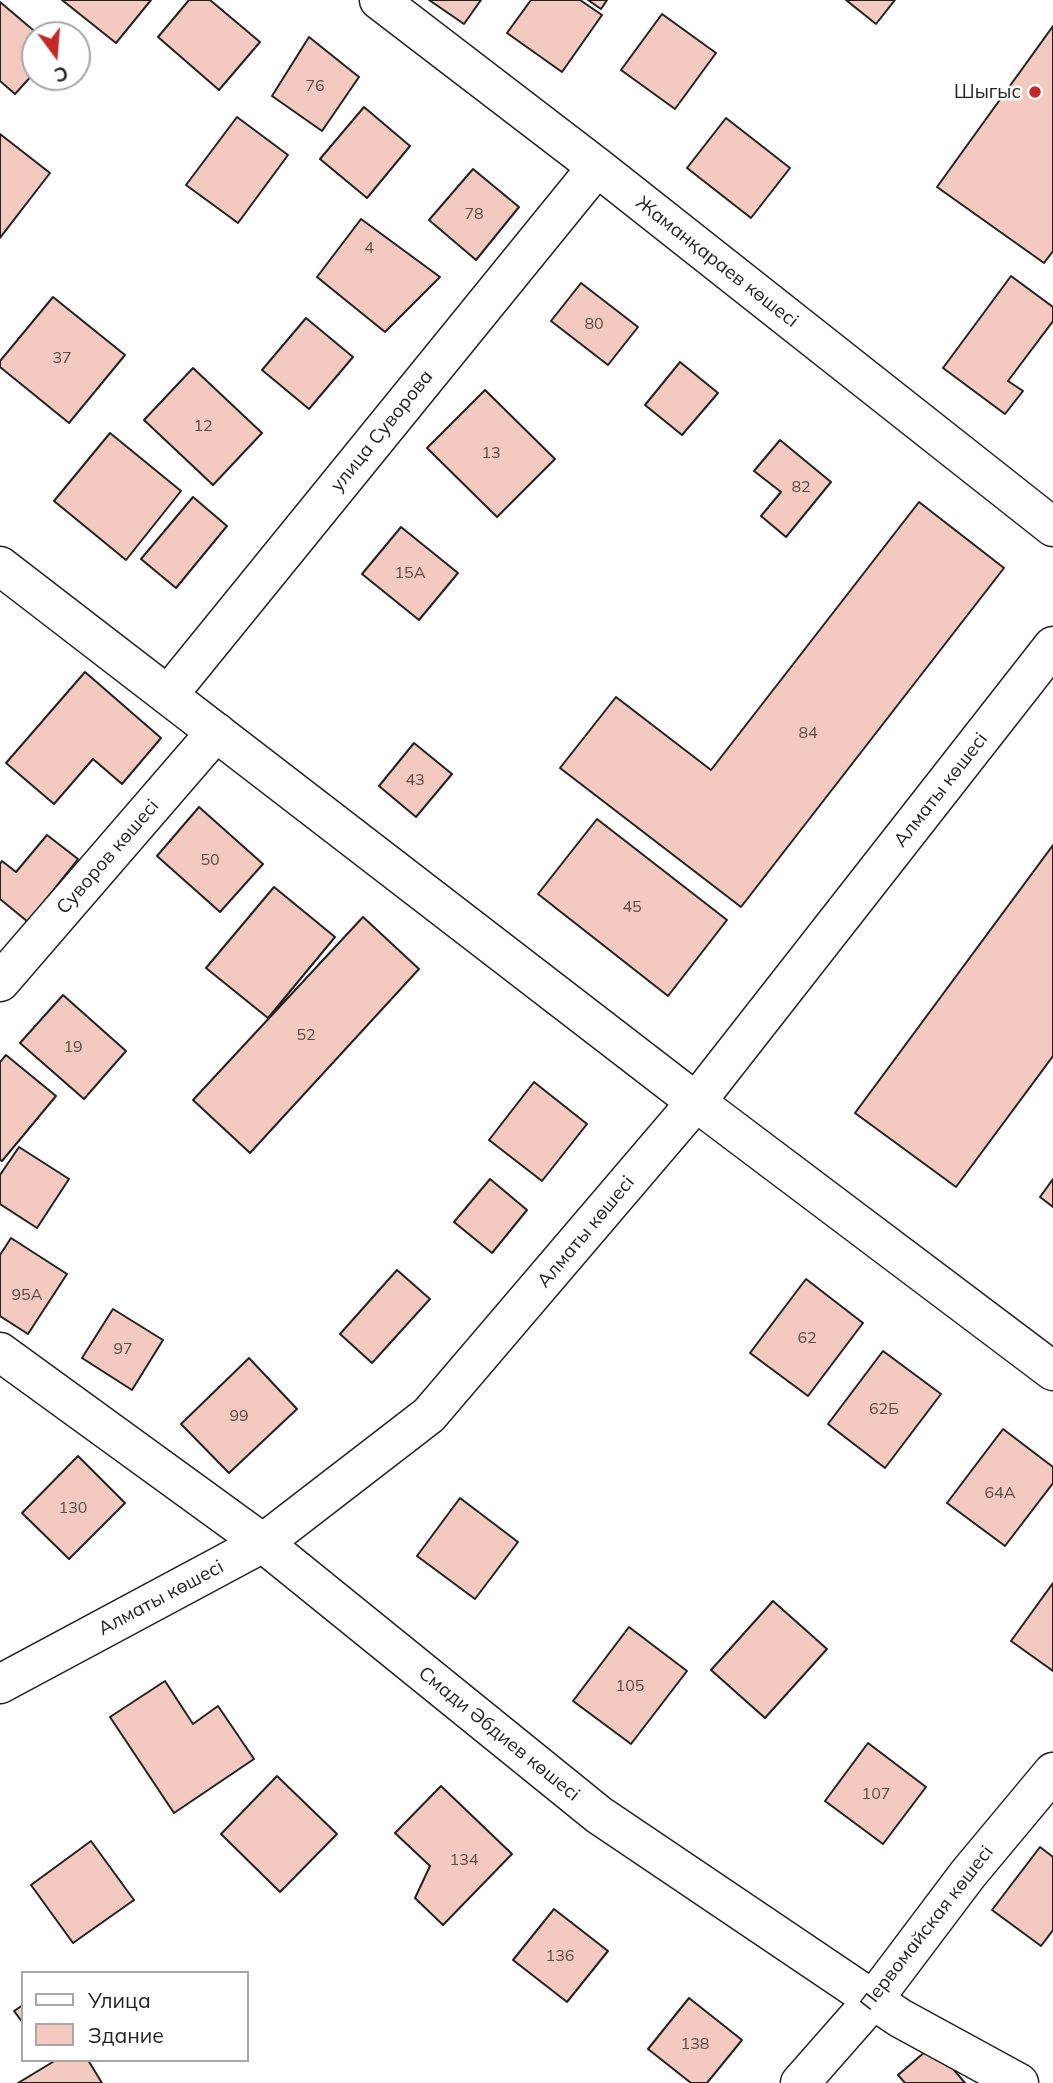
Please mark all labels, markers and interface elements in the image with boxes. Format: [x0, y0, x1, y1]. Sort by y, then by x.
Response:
north arrow [21, 21, 91, 91]
text: С [52, 61, 71, 88]
house number: 76 [305, 76, 325, 96]
place label: Шыгыс [954, 81, 1021, 103]
marker: Шыгыс [1027, 84, 1043, 100]
street label: Жаманқараев көшесі [631, 192, 803, 332]
house number: 78 [464, 204, 484, 224]
house number: 4 [364, 238, 374, 258]
house number: 80 [584, 314, 604, 334]
house number: 37 [52, 348, 72, 368]
street label: улица Суворова [326, 366, 438, 496]
house number: 12 [193, 416, 213, 436]
house number: 13 [481, 443, 501, 463]
house number: 82 [791, 477, 811, 497]
house number: 15А [395, 563, 425, 583]
house number: 84 [798, 723, 818, 743]
street label: Алматы көшесі [889, 728, 993, 852]
house number: 43 [405, 770, 425, 790]
street label: Суворов көшесі [52, 795, 164, 919]
house number: 50 [200, 850, 220, 870]
house number: 45 [622, 897, 642, 917]
house number: 52 [296, 1025, 316, 1045]
house number: 19 [63, 1037, 83, 1057]
street label: Алматы көшесі [533, 1171, 639, 1293]
house number: 95А [12, 1285, 42, 1305]
house number: 62 [797, 1328, 817, 1348]
house number: 97 [113, 1339, 133, 1359]
house number: 62Б [869, 1399, 899, 1419]
house number: 99 [229, 1406, 249, 1426]
house number: 64А [985, 1483, 1015, 1503]
house number: 130 [59, 1498, 87, 1518]
street label: Алматы көшесі [94, 1555, 228, 1641]
street label: Смади Әбдиев көшесі [414, 1662, 584, 1806]
house number: 105 [616, 1676, 644, 1696]
house number: 107 [862, 1784, 890, 1804]
street label: Первомайская көшесі [856, 1841, 998, 2015]
house number: 134 [450, 1850, 478, 1870]
house number: 136 [546, 1946, 574, 1966]
legend [21, 1971, 248, 2062]
text: Улица [88, 1987, 151, 2013]
text: Здание [88, 2022, 164, 2048]
house number: 138 [681, 2034, 709, 2054]

